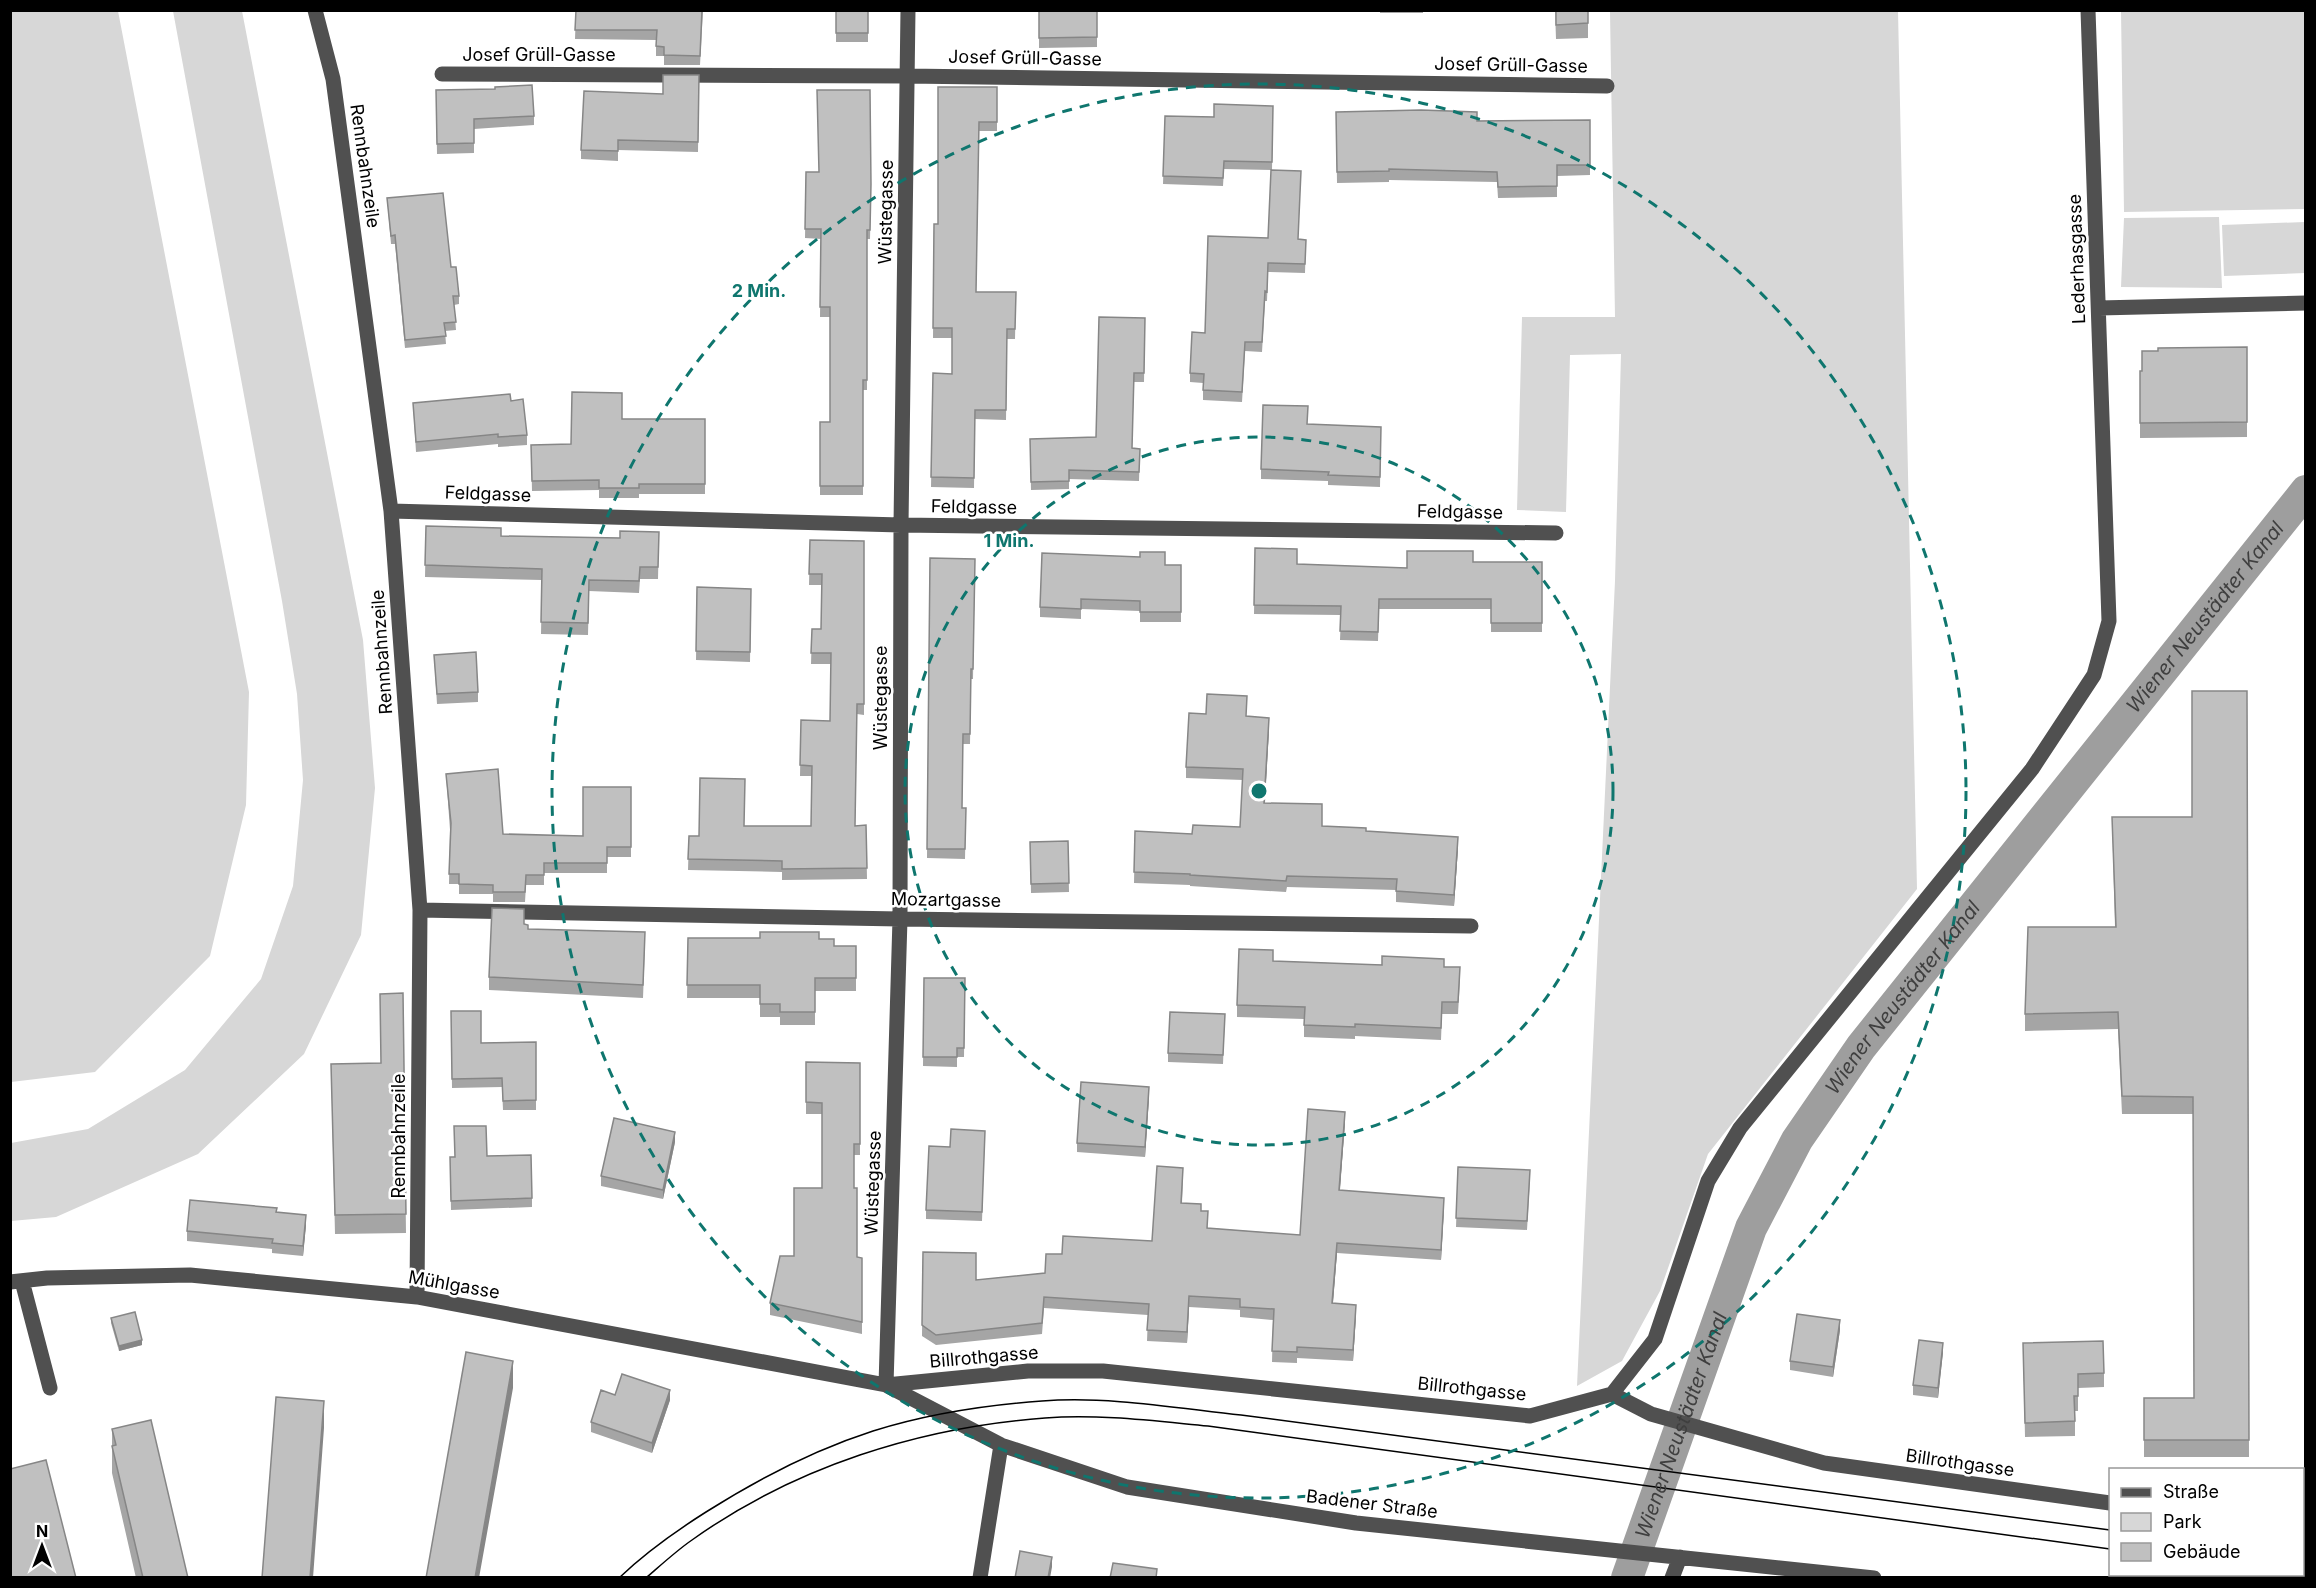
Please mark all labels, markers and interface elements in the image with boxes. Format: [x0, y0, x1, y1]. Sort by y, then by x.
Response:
street label: Josef Grüll-Gasse [462, 44, 616, 65]
street label: Josef Grüll-Gasse [948, 46, 1102, 69]
street label: Josef Grüll-Gasse [1434, 53, 1588, 76]
street label: Rennbahnzeile [346, 103, 385, 229]
street label: Wüstegasse [874, 159, 897, 265]
street label: Lederhasgasse [2064, 194, 2089, 324]
text: 2 Min. [732, 280, 786, 301]
street label: Feldgasse [444, 481, 532, 506]
street label: Feldgasse [931, 495, 1017, 518]
street label: Feldgasse [1417, 500, 1503, 523]
water label: Wiener Neustädter Kanal [2121, 517, 2289, 718]
text: 1 Min. [984, 530, 1034, 551]
street label: Rennbahnzeile [367, 589, 396, 715]
street label: Wüstegasse [870, 646, 891, 750]
centre of rings [1249, 781, 1269, 801]
street label: Mozartgasse [891, 888, 1001, 911]
water label: Wiener Neustädter Kanal [1820, 896, 1985, 1099]
street label: Rennbahnzeile [388, 1073, 409, 1199]
street label: Wüstegasse [860, 1130, 885, 1236]
street label: Mühlgasse [407, 1266, 501, 1303]
water label: Wiener Neustädter Kanal [1630, 1309, 1732, 1542]
street label: Billrothgasse [929, 1341, 1039, 1372]
street label: Billrothgasse [1417, 1372, 1528, 1405]
street label: Billrothgasse [1904, 1445, 2016, 1481]
legend [2109, 1468, 2304, 1576]
text: Straße [2163, 1481, 2219, 1502]
street label: Badener Straße [1305, 1485, 1439, 1522]
text: Park [2163, 1511, 2202, 1532]
north arrow [12, 1516, 72, 1576]
text: N [36, 1521, 48, 1541]
text: Gebäude [2163, 1541, 2240, 1562]

